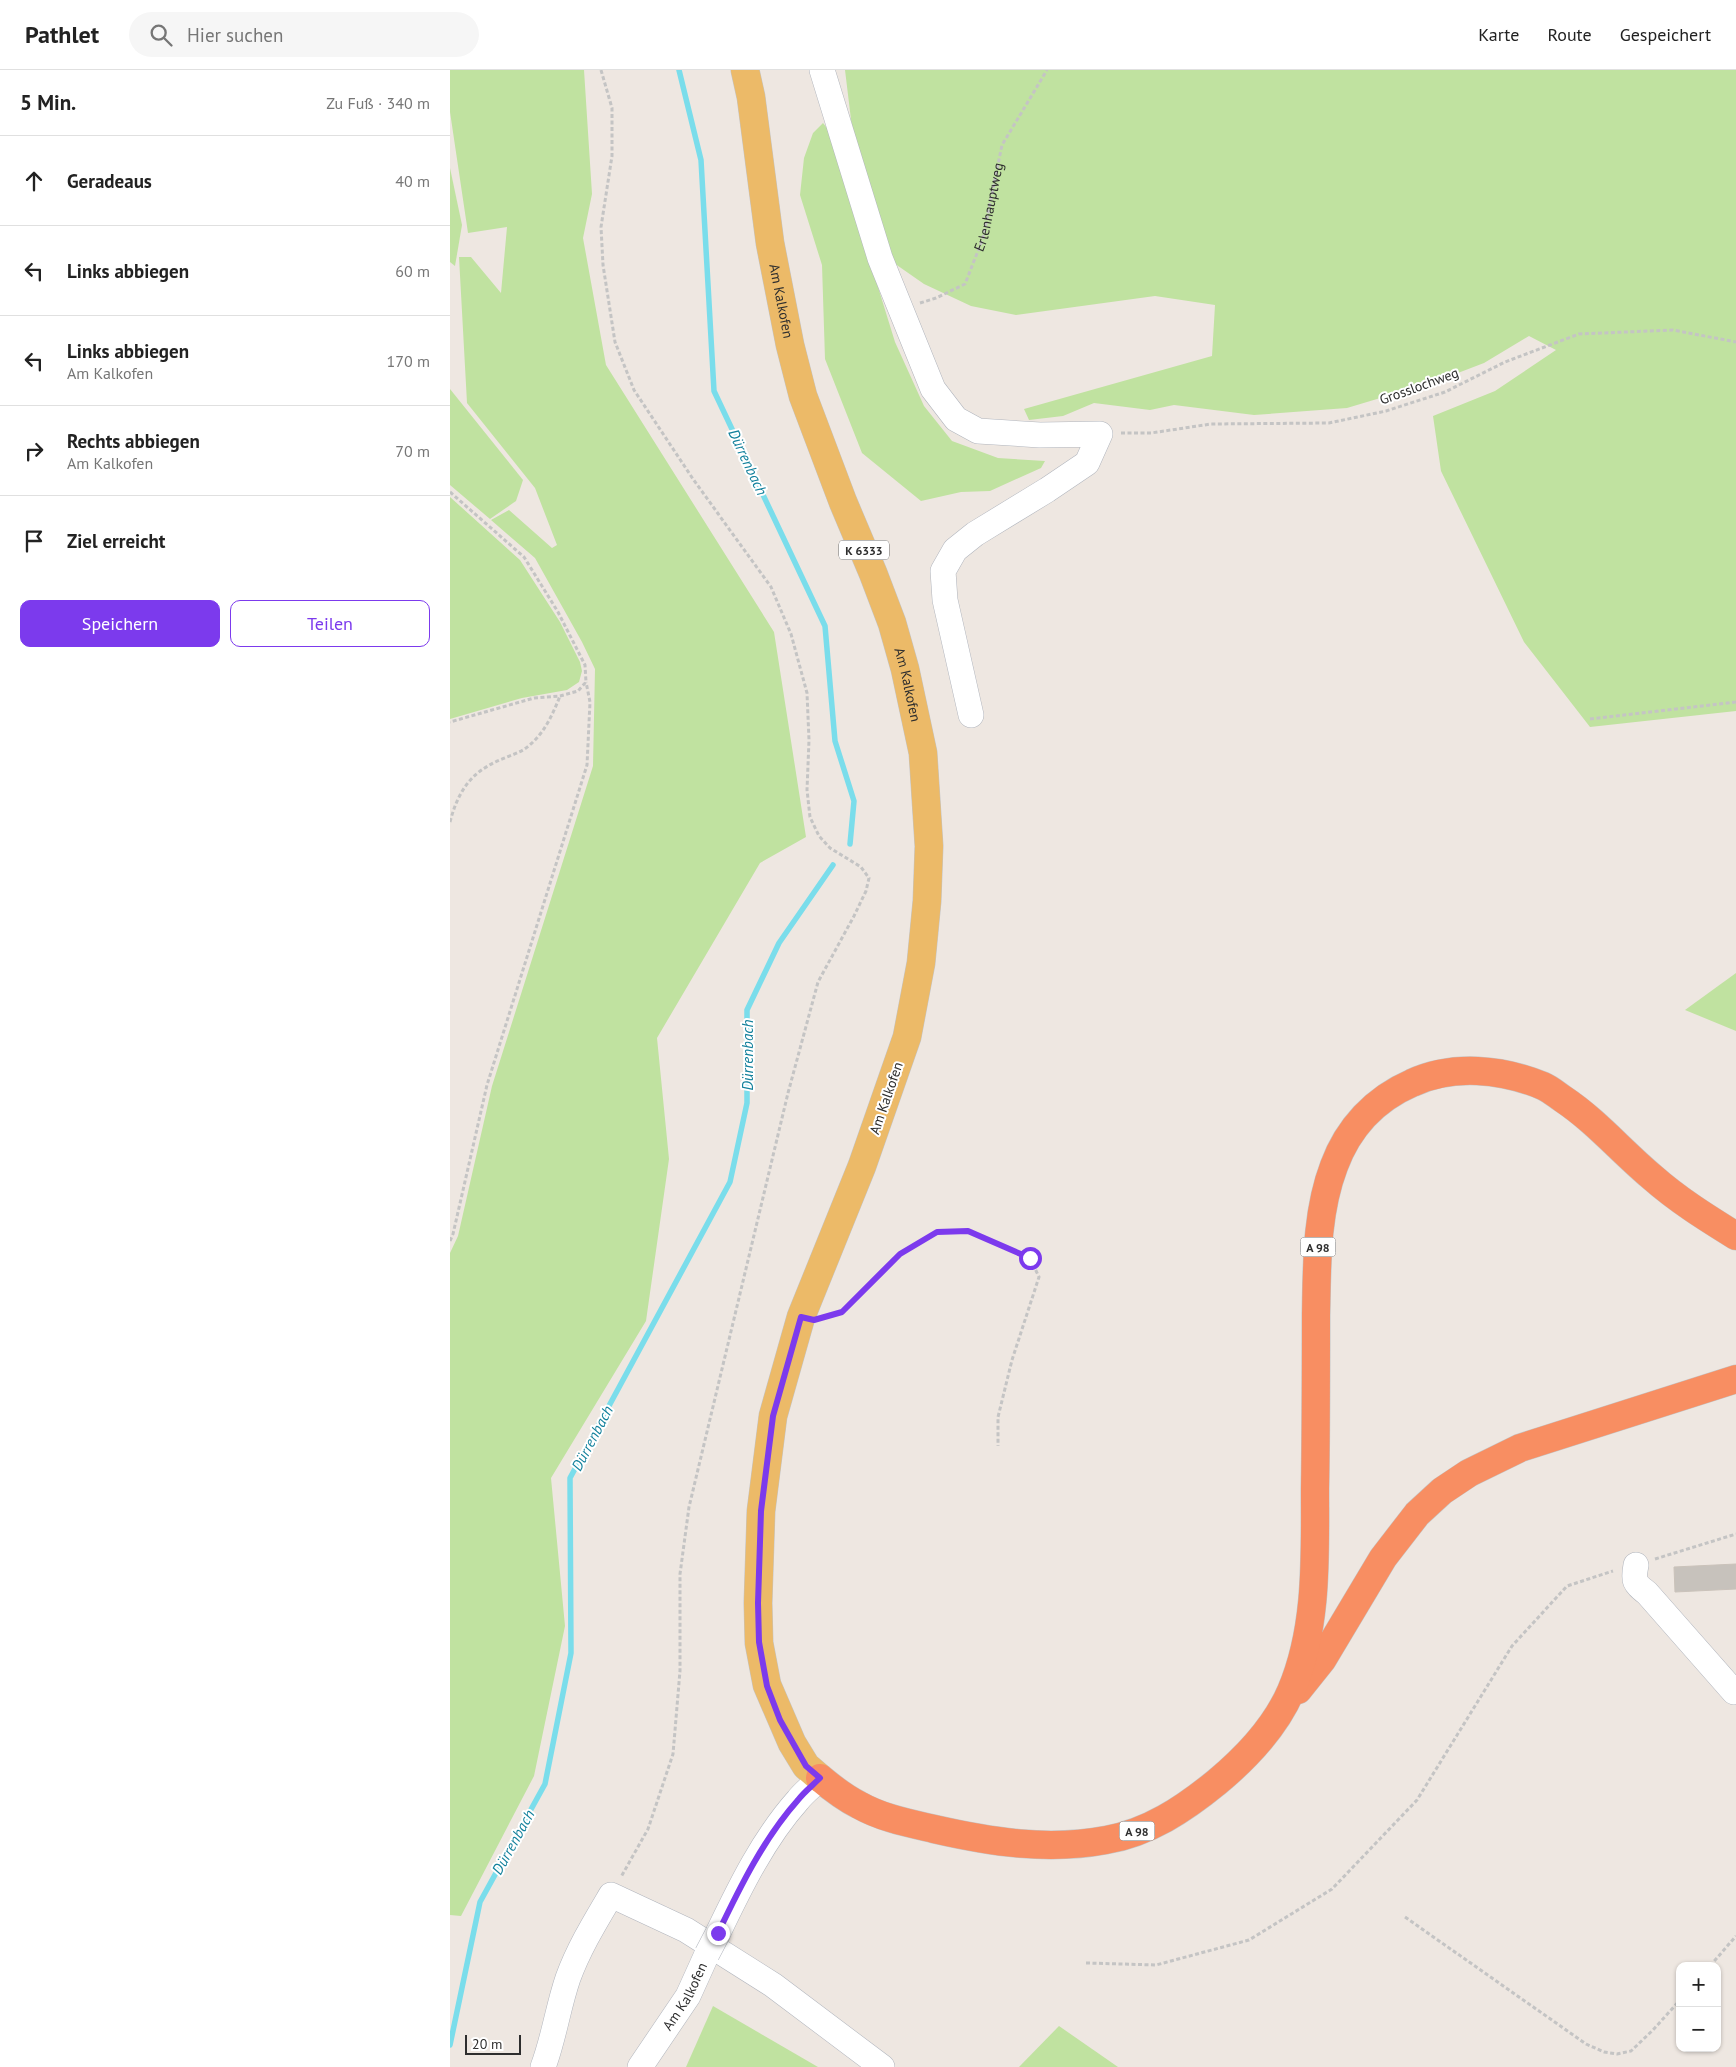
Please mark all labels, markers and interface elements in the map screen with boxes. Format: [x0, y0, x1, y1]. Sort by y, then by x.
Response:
search box [129, 12, 479, 57]
text: Pathlet [25, 19, 99, 50]
icon: search [147, 21, 175, 49]
text: Hier suchen [187, 23, 283, 47]
text: Karte [1478, 23, 1519, 46]
text: Route [1547, 23, 1592, 46]
text: Gespeichert [1620, 23, 1711, 46]
text: 5 Min. [20, 89, 76, 116]
text: Zu Fuß · 340 m [326, 93, 430, 113]
street label: Erlenhauptweg [970, 161, 1007, 254]
icon: ahead [20, 167, 48, 195]
text: Geradeaus [67, 169, 152, 193]
text: 40 m [395, 171, 430, 191]
icon: left [20, 257, 48, 285]
text: Links abbiegen [67, 259, 189, 283]
text: 60 m [395, 261, 430, 281]
street label: Am Kalkofen [765, 262, 797, 340]
text: Links abbiegen [67, 339, 189, 363]
icon: left [20, 347, 48, 375]
text: 170 m [387, 351, 430, 371]
text: Am Kalkofen [67, 363, 153, 383]
street label: Grosslochweg [1377, 363, 1461, 409]
water label: Dürrenbach [724, 426, 772, 498]
text: Rechts abbiegen [67, 429, 200, 453]
icon: right [20, 437, 48, 465]
text: 70 m [395, 441, 430, 461]
text: Am Kalkofen [67, 453, 153, 473]
icon: arrive [20, 527, 48, 555]
text: Ziel erreicht [67, 529, 165, 553]
road number: K 6333 [839, 540, 889, 560]
button: Speichern [20, 600, 220, 647]
button: Teilen [230, 600, 430, 647]
street label: Am Kalkofen [890, 645, 925, 723]
water label: Dürrenbach [738, 1019, 757, 1090]
street label: Am Kalkofen [865, 1059, 907, 1137]
road number: A 98 [1300, 1238, 1336, 1256]
route start [1019, 1247, 1042, 1270]
water label: Dürrenbach [567, 1402, 617, 1474]
water label: Dürrenbach [487, 1806, 539, 1878]
road number: A 98 [1120, 1822, 1154, 1840]
route end [707, 1922, 730, 1945]
street label: Am Kalkofen [658, 1959, 711, 2034]
map controls [1676, 1962, 1721, 2052]
button: + [1676, 1962, 1721, 2007]
button: − [1676, 2007, 1721, 2052]
scale bar [465, 2032, 521, 2055]
text: 20 m [472, 2035, 502, 2053]

